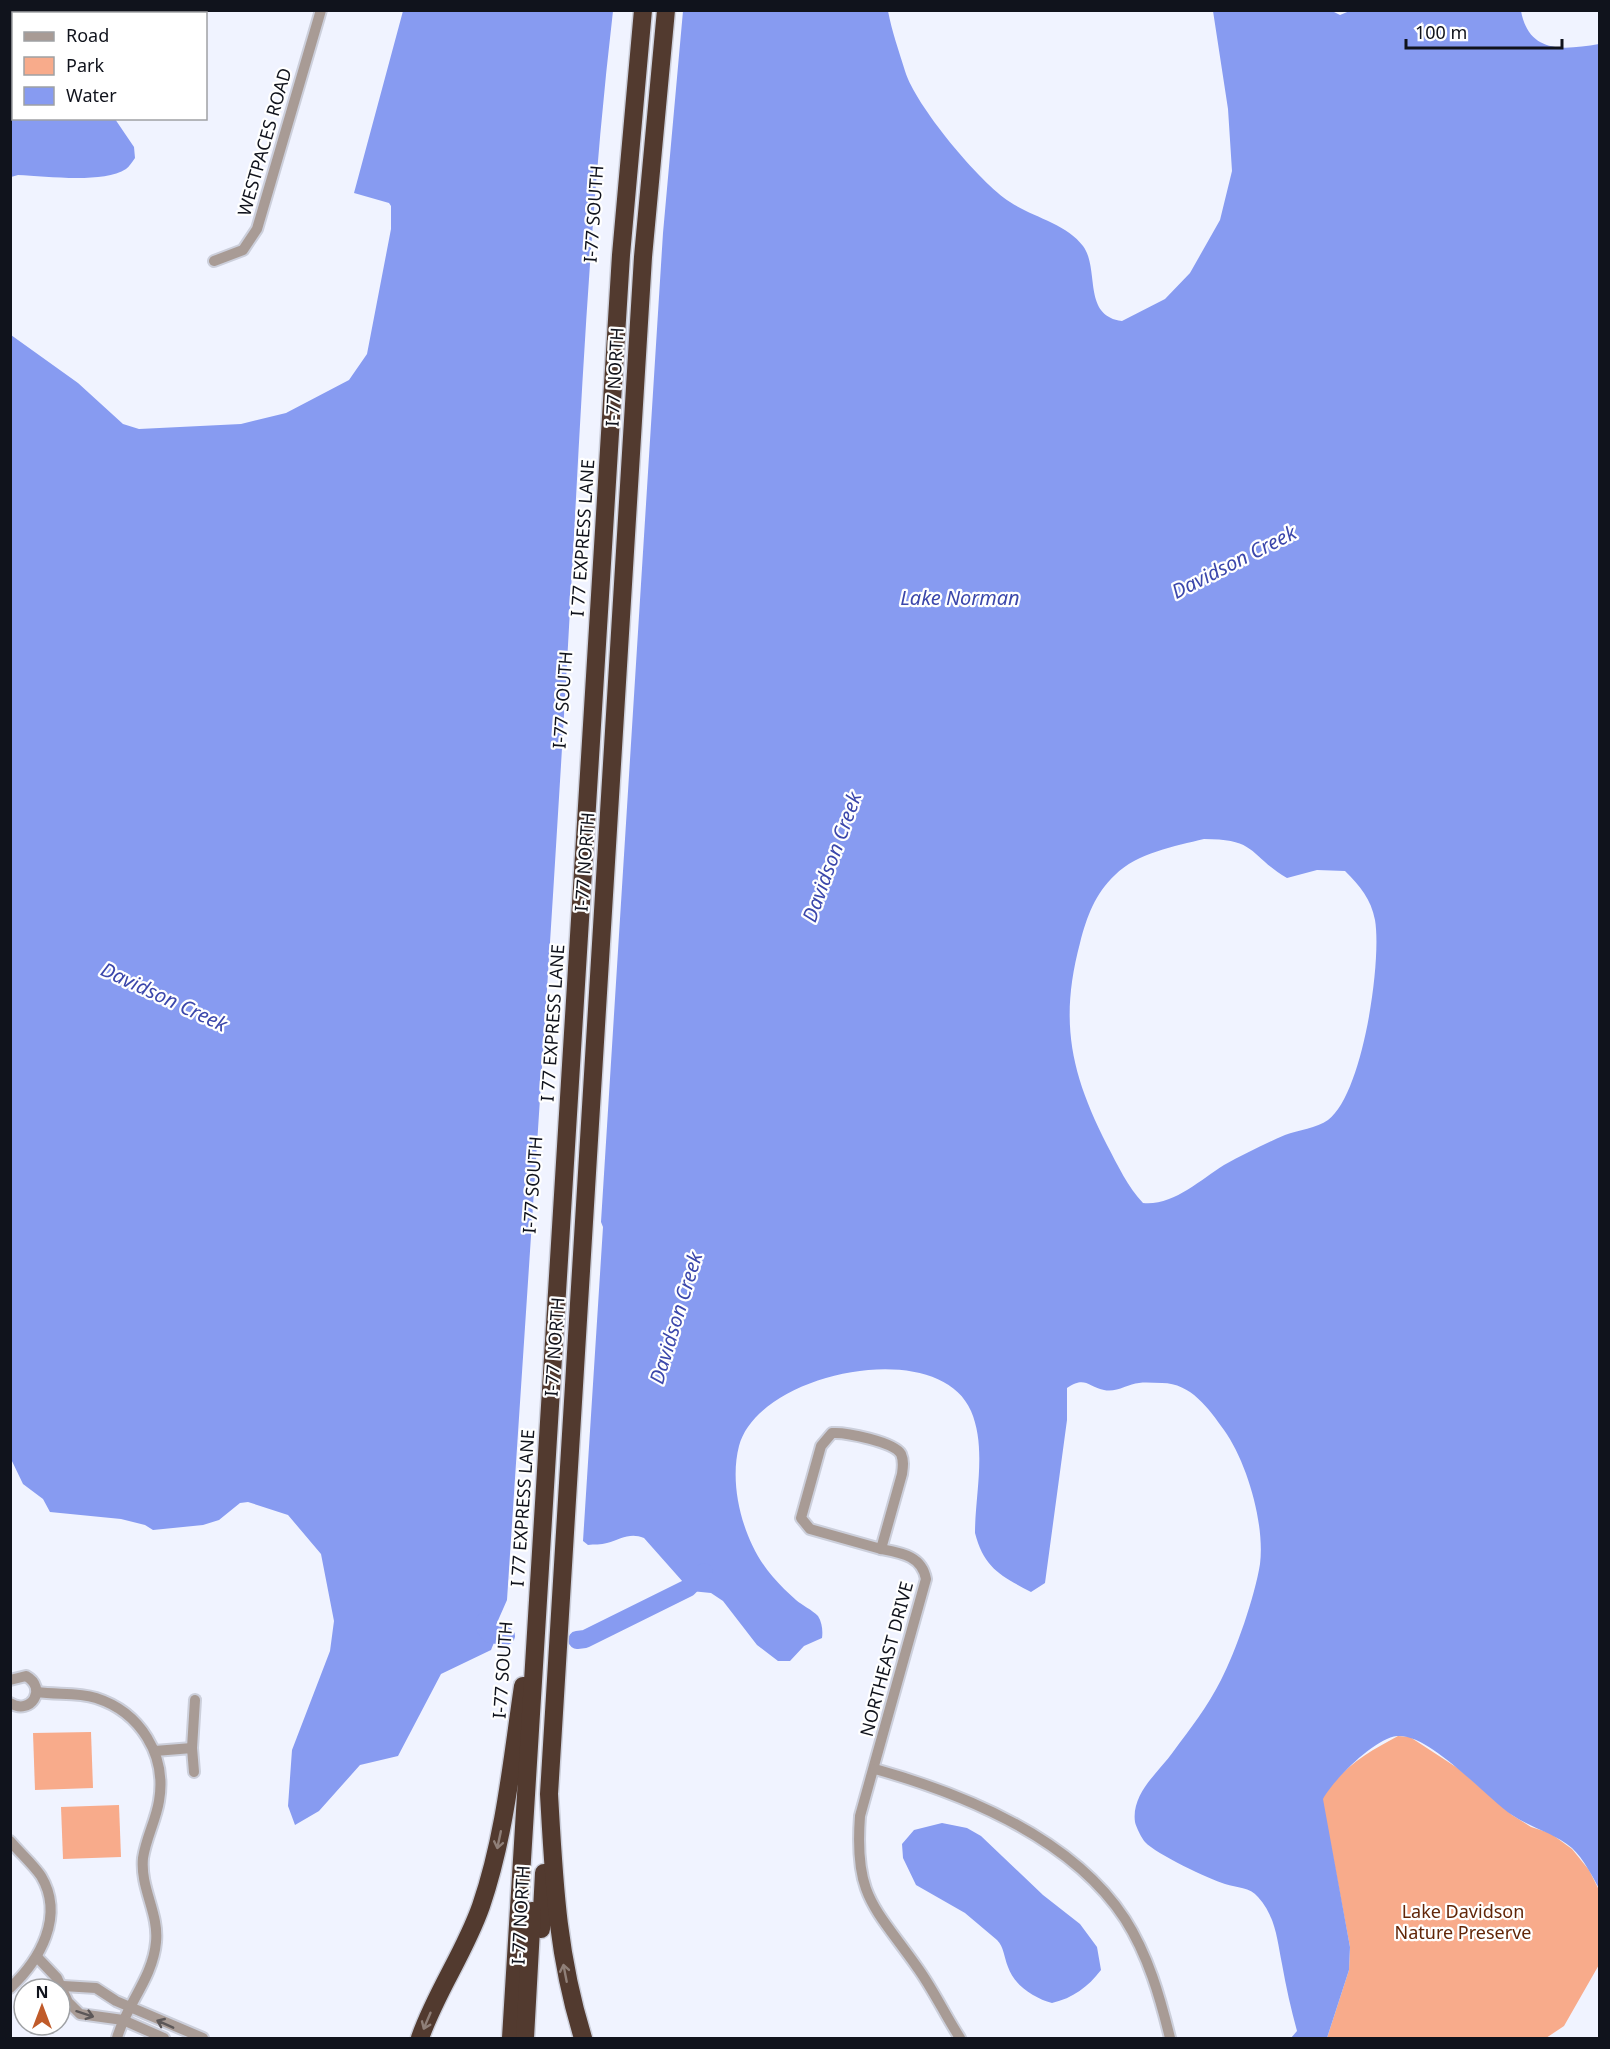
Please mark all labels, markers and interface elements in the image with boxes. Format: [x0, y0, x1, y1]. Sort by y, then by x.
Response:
legend [12, 12, 207, 120]
scale bar [1406, 12, 1562, 50]
text: 100 m [1415, 20, 1467, 44]
text: Road [66, 23, 109, 47]
text: Park [66, 53, 104, 77]
street label: WESTPACES ROAD [231, 65, 297, 219]
text: Water [66, 83, 117, 107]
street label: I-77 SOUTH [578, 164, 608, 263]
street label: I-77 NORTH [599, 327, 629, 427]
street label: I 77 EXPRESS LANE [565, 458, 599, 617]
water label: Davidson Creek [1167, 518, 1302, 605]
water label: Lake Norman [900, 584, 1020, 611]
street label: I-77 SOUTH [547, 650, 577, 749]
water label: Davidson Creek [795, 787, 868, 926]
street label: I-77 NORTH [569, 811, 599, 912]
street label: I 77 EXPRESS LANE [535, 943, 569, 1102]
water label: Davidson Creek [97, 955, 233, 1038]
street label: I-77 SOUTH [517, 1135, 547, 1234]
water label: Davidson Creek [643, 1248, 709, 1387]
street label: I-77 NORTH [539, 1296, 569, 1397]
street label: I 77 EXPRESS LANE [505, 1428, 539, 1587]
street label: NORTHEAST DRIVE [854, 1579, 918, 1739]
street label: I-77 SOUTH [487, 1620, 517, 1719]
one-way arrow [493, 1830, 504, 1850]
street label: I-77 NORTH [505, 1865, 535, 1965]
park label: Lake Davidson Nature Preserve [1395, 1899, 1531, 1944]
one-way arrow [559, 1963, 570, 1983]
north arrow [12, 1977, 72, 2037]
text: N [35, 1981, 49, 2003]
one-way arrow [76, 2009, 95, 2020]
one-way arrow [421, 2011, 432, 2030]
one-way arrow [157, 2018, 175, 2029]

